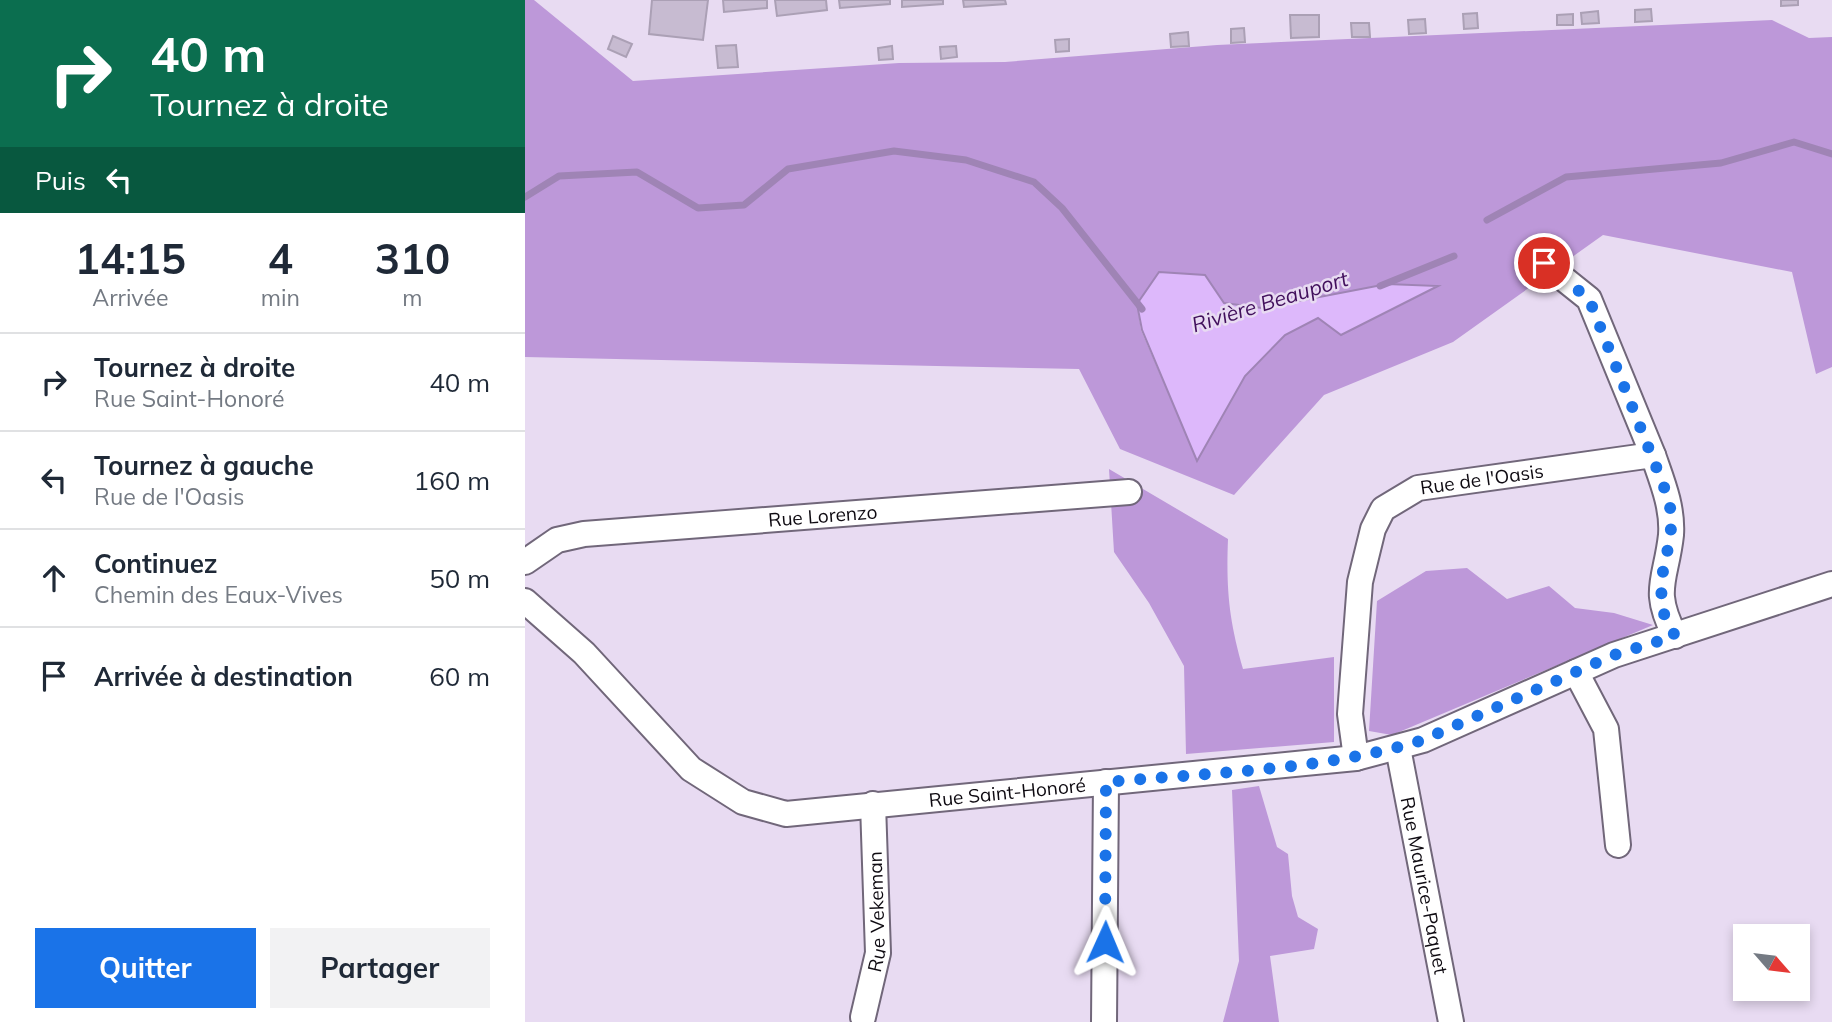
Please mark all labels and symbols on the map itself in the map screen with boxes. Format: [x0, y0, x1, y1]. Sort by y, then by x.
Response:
pin [1514, 233, 1574, 293]
water label: Rivière Beauport [1188, 265, 1352, 337]
street label: Rue de l'Oasis [1419, 459, 1545, 500]
street label: Rue Lorenzo [767, 499, 878, 532]
street label: Rue Saint-Honoré [928, 773, 1087, 812]
street label: Rue Maurice-Paquet [1396, 795, 1454, 977]
street label: Rue Vekeman [862, 851, 891, 974]
position arrow [1068, 905, 1142, 979]
north arrow [1733, 924, 1809, 1001]

